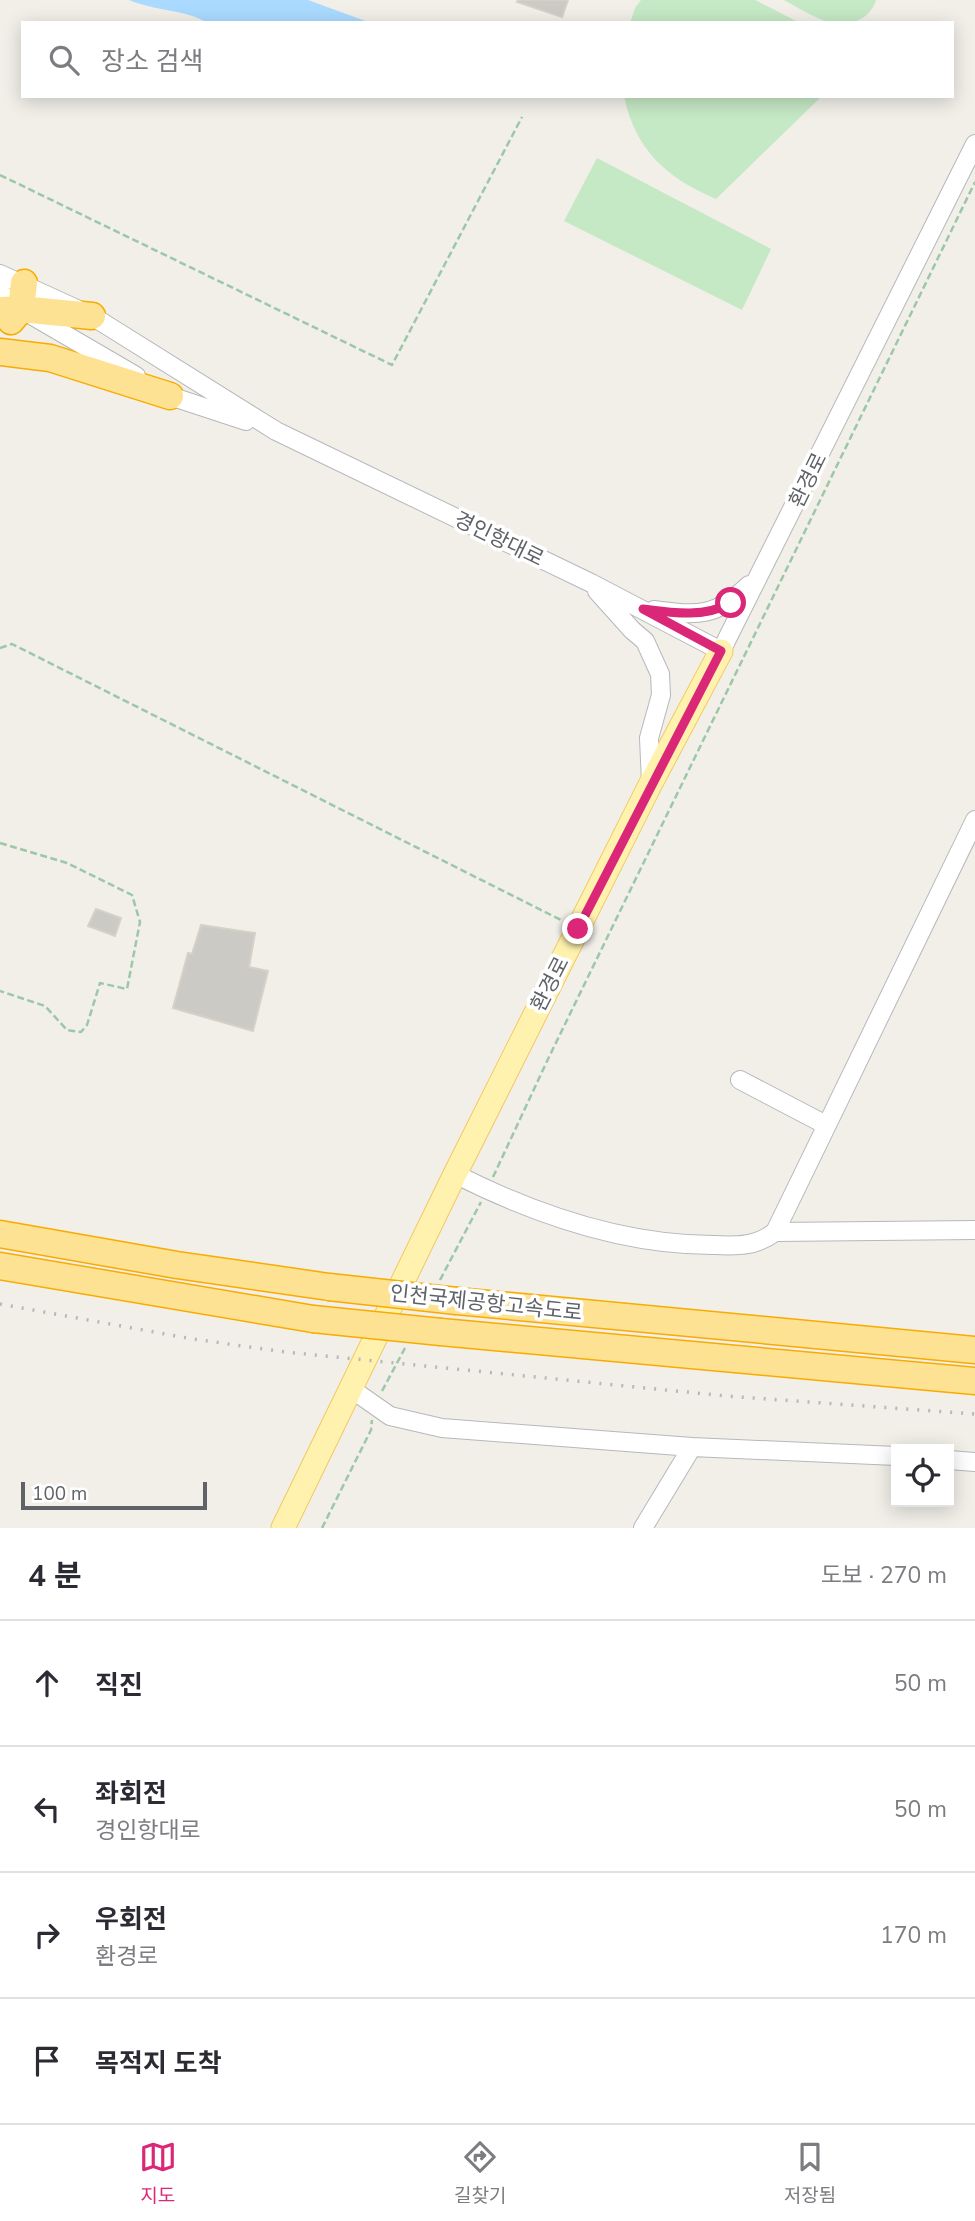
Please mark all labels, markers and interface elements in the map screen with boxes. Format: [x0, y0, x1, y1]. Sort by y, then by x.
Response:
search box [21, 21, 954, 98]
icon: search [45, 41, 83, 79]
text: 장소 검색 [101, 44, 203, 79]
street label: 환경로 [783, 448, 833, 512]
street label: 경인항대로 [449, 505, 549, 573]
route start [715, 587, 746, 618]
route end [562, 913, 593, 944]
street label: 환경로 [524, 952, 576, 1016]
street label: 인천국제공항고속도로 [388, 1279, 584, 1327]
map controls [891, 1444, 954, 1507]
button: locate [891, 1444, 954, 1507]
scale bar [21, 1479, 206, 1511]
text: 100 m [32, 1481, 87, 1507]
text: 4 분 [28, 1556, 82, 1597]
text: 도보 · 270 m [821, 1560, 947, 1591]
icon: ahead [28, 1664, 66, 1702]
text: 직진 [95, 1668, 143, 1703]
text: 50 m [894, 1668, 947, 1699]
text: 좌회전 [95, 1776, 167, 1811]
icon: left [28, 1790, 66, 1828]
text: 50 m [894, 1794, 947, 1825]
text: 경인항대로 [95, 1815, 201, 1846]
text: 우회전 [95, 1902, 167, 1937]
icon: right [28, 1916, 66, 1954]
text: 170 m [880, 1920, 947, 1951]
text: 환경로 [95, 1941, 158, 1972]
icon: arrive [28, 2042, 66, 2080]
text: 목적지 도착 [95, 2046, 222, 2081]
tab: 지도 [139, 2138, 177, 2209]
tab: 길찾기 [454, 2138, 506, 2209]
tab: 저장됨 [784, 2138, 836, 2209]

